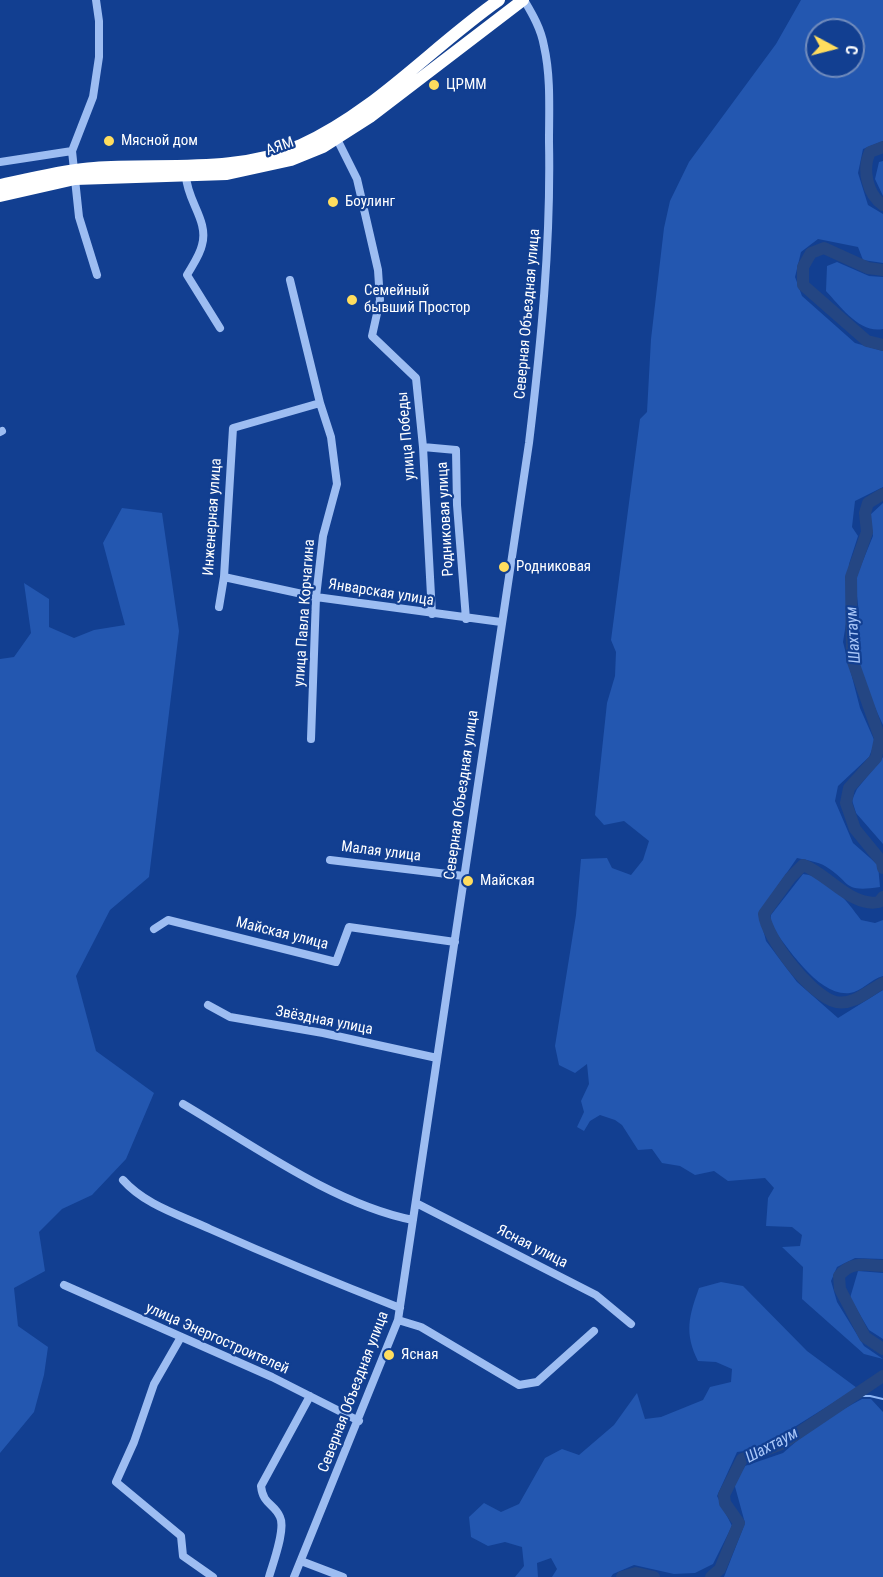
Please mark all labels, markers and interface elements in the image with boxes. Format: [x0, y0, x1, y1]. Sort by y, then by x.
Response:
north arrow [805, 18, 865, 78]
text: С [841, 44, 861, 56]
place label: ЦРММ [446, 76, 487, 94]
marker: ЦРММ [427, 78, 441, 92]
place label: Мясной дом [121, 132, 198, 150]
marker: Мясной дом [102, 134, 116, 148]
street label: АЯМ [264, 134, 296, 160]
place label: Боулинг [345, 193, 395, 211]
marker: Боулинг [326, 195, 340, 209]
street label: Северная Объездная улица [512, 228, 544, 400]
place label: Семейный бывший Простор [364, 282, 470, 317]
marker: Семейный бывший Простор [345, 293, 359, 307]
street label: улица Победы [394, 391, 420, 481]
street label: Инженерная улица [200, 458, 226, 576]
street label: Родниковая улица [434, 461, 458, 577]
street label: улица Павла Корчагина [291, 539, 319, 687]
place label: Родниковая [516, 558, 591, 576]
marker: Родниковая [497, 560, 511, 574]
street label: Январская улица [327, 576, 435, 610]
water label: Шахтаум [842, 606, 866, 664]
street label: Северная Объездная улица [441, 709, 483, 881]
street label: Малая улица [340, 838, 422, 866]
place label: Майская [480, 872, 535, 890]
marker: Майская [461, 874, 475, 888]
street label: Майская улица [234, 914, 330, 954]
street label: Звёздная улица [274, 1003, 374, 1039]
street label: Ясная улица [494, 1221, 570, 1273]
street label: улица Энергостроителей [143, 1299, 291, 1379]
street label: Северная Объездная улица [315, 1309, 393, 1475]
place label: Ясная [401, 1346, 438, 1364]
marker: Ясная [382, 1348, 396, 1362]
water label: Шахтаум [742, 1424, 802, 1468]

